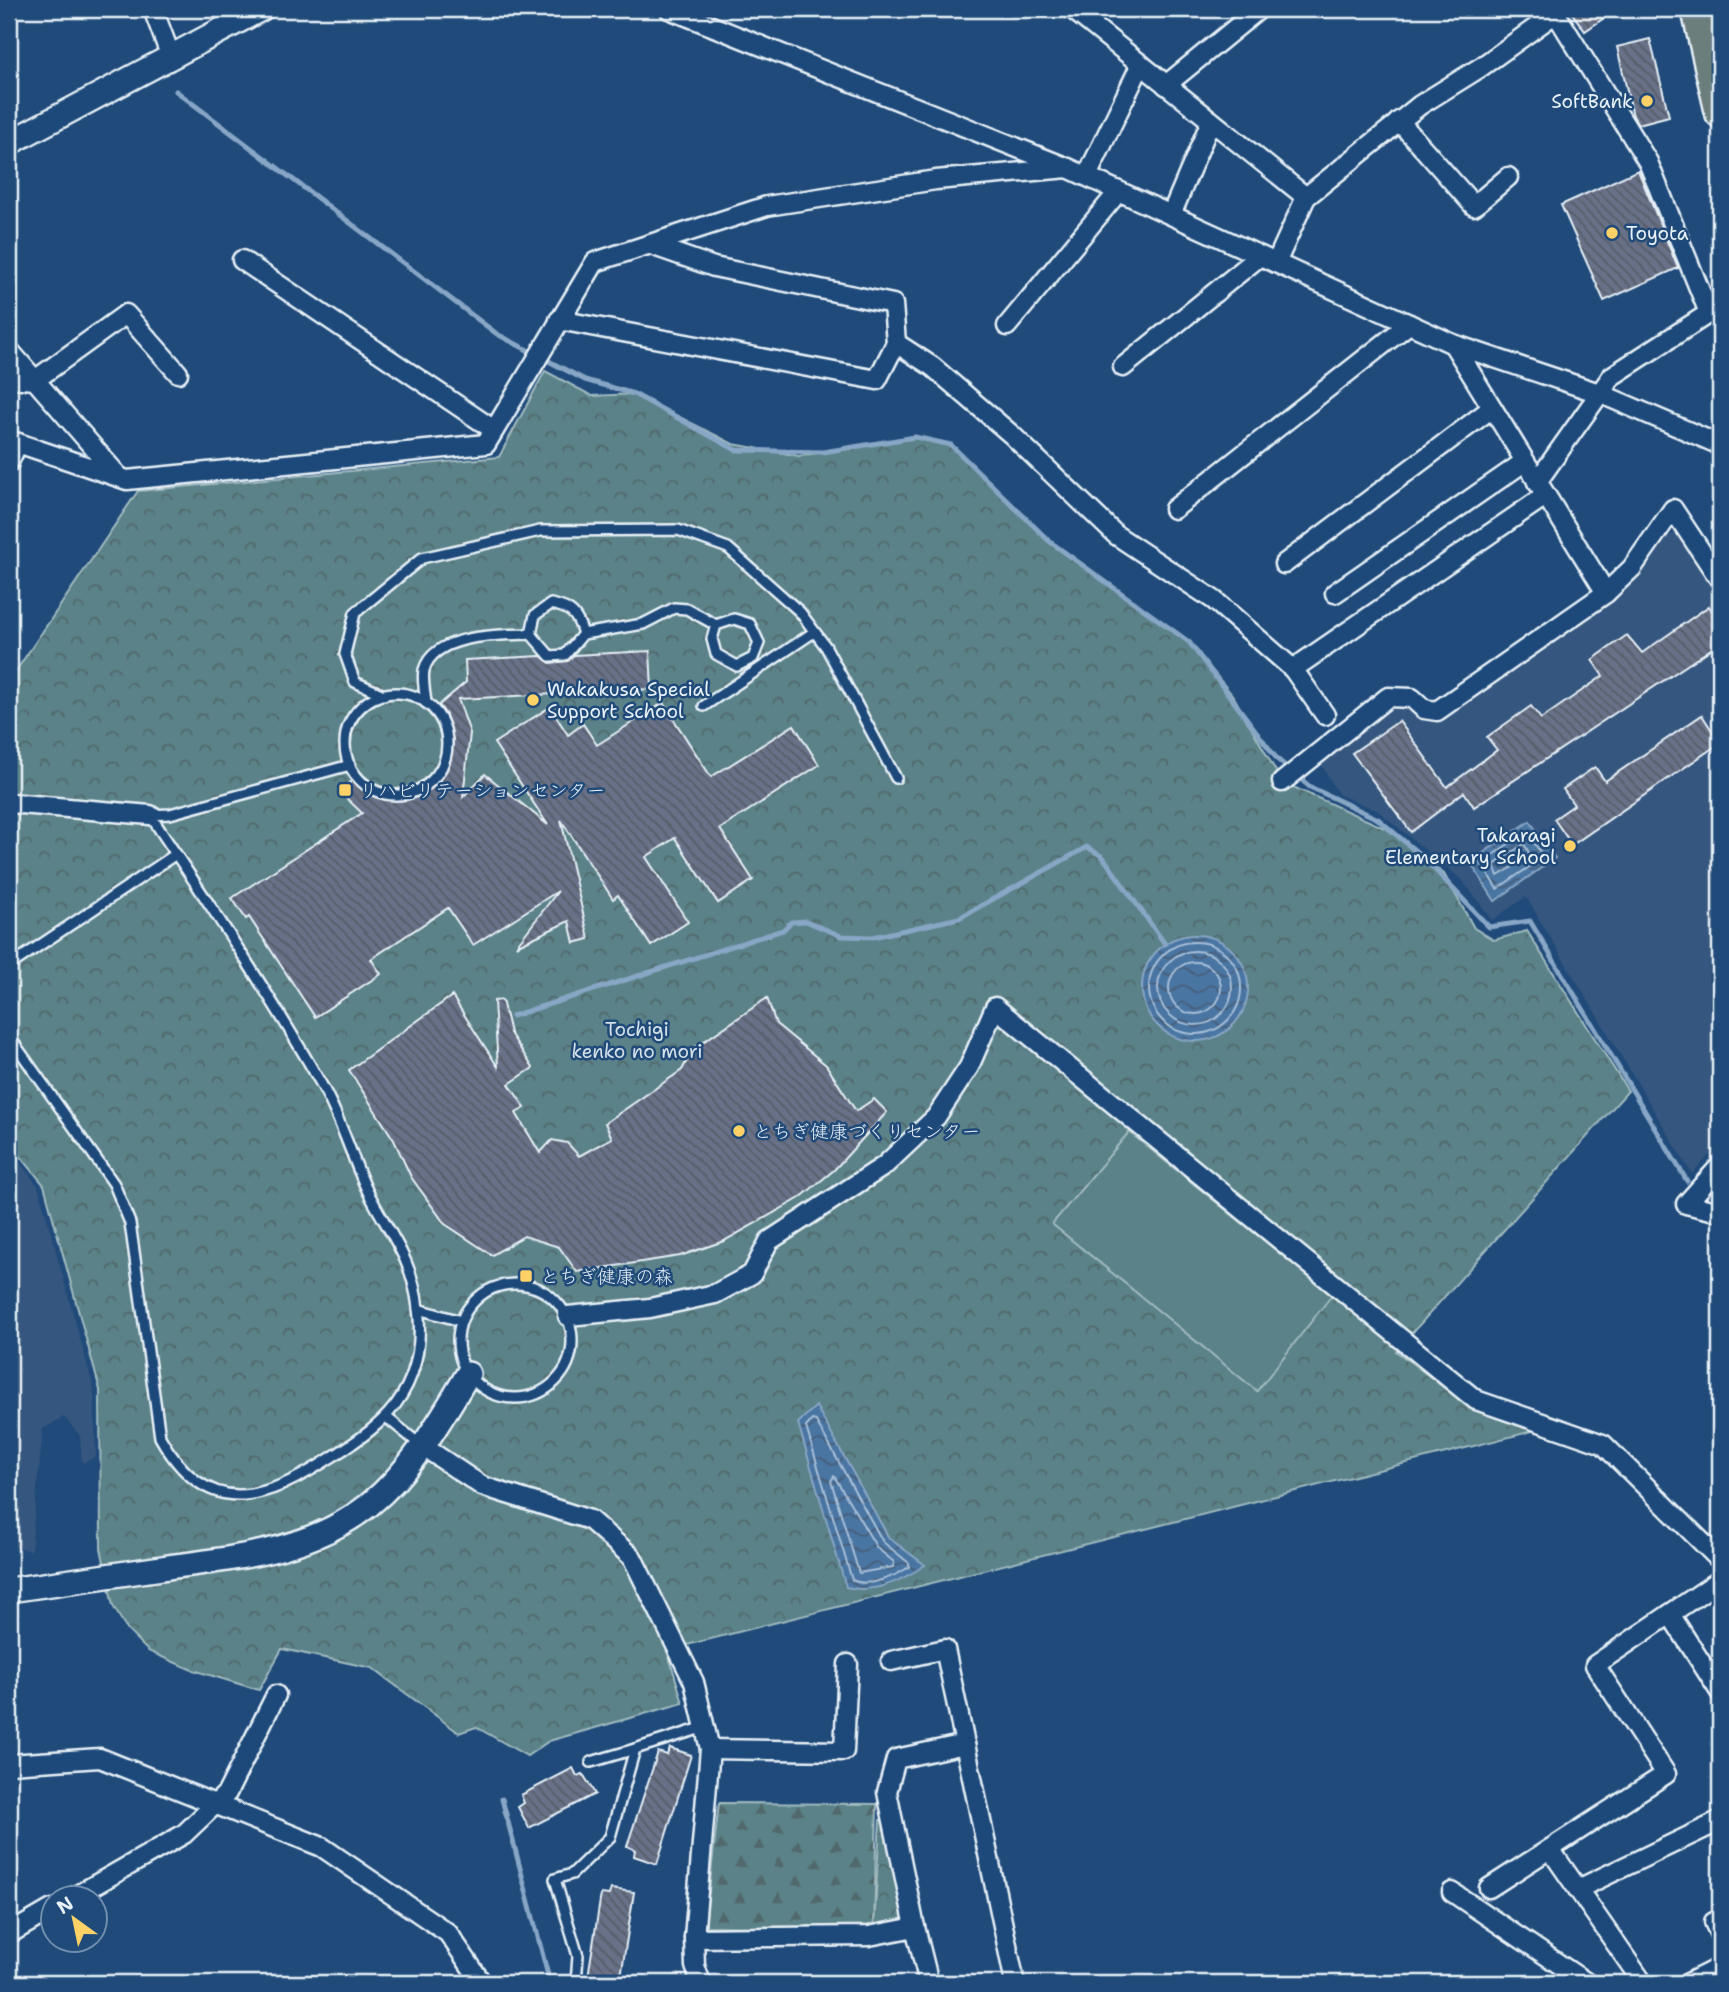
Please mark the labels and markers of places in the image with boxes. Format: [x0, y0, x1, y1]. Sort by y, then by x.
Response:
place label: SoftBank [1551, 89, 1633, 114]
marker: SoftBank [1639, 93, 1655, 109]
place label: Toyota [1626, 221, 1689, 246]
marker: Toyota [1604, 225, 1620, 241]
place label: Wakakusa Special Support School [547, 677, 710, 724]
marker: Wakakusa Special Support School [525, 692, 541, 708]
place label: リハビリテーションセンター [359, 778, 605, 803]
marker: リハビリテーションセンター [337, 782, 353, 798]
place label: Takaragi Elementary School [1385, 823, 1556, 870]
marker: Takaragi Elementary School [1562, 838, 1578, 854]
place label: とちぎ健康づくりセンター [753, 1119, 980, 1144]
marker: とちぎ健康づくりセンター [731, 1123, 747, 1139]
place label: とちぎ健康の森 [540, 1264, 673, 1289]
marker: とちぎ健康の森 [518, 1268, 534, 1284]

